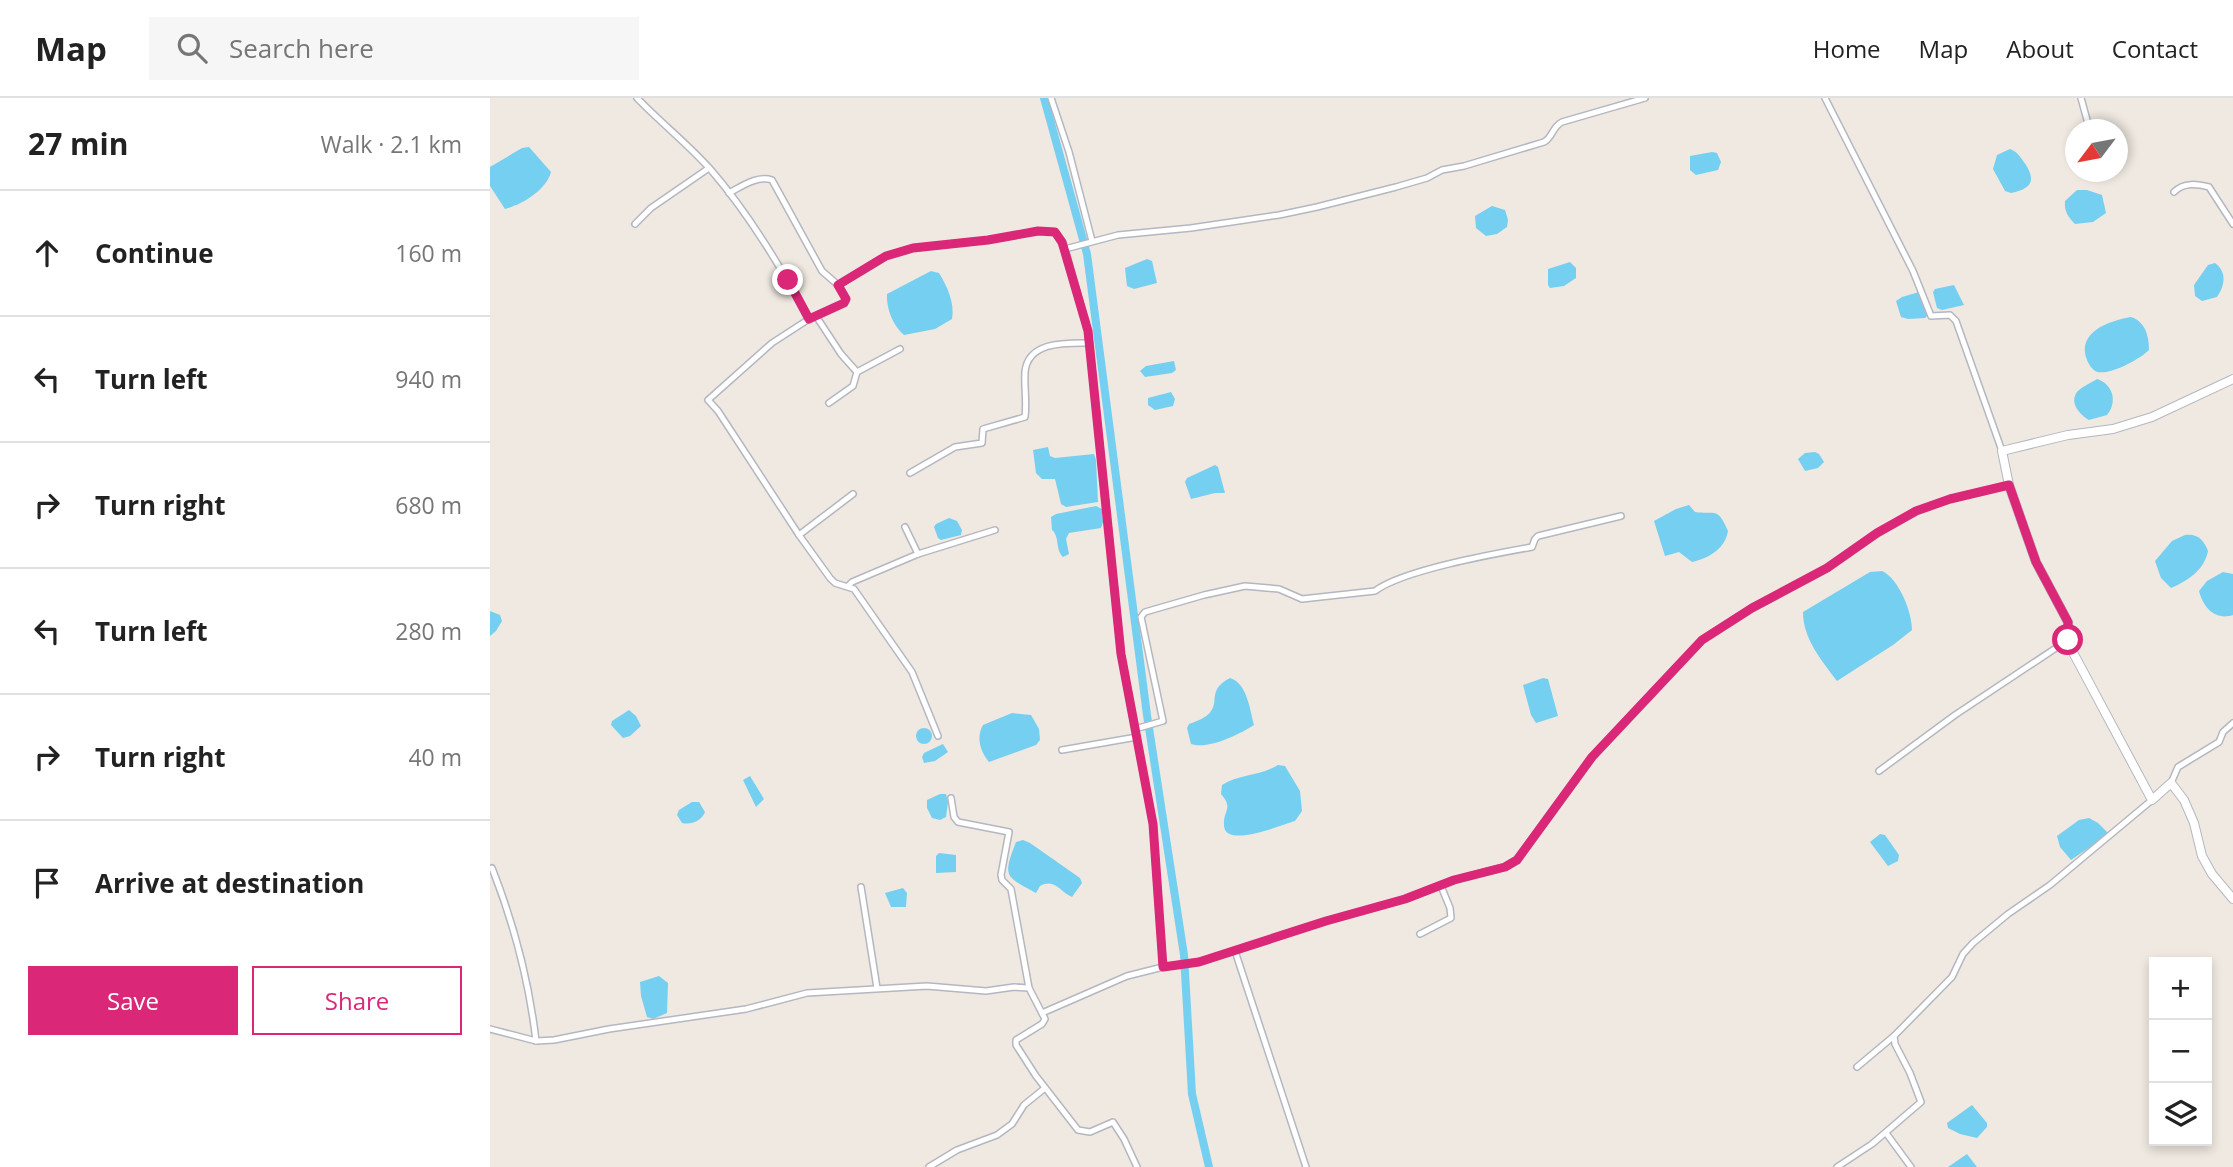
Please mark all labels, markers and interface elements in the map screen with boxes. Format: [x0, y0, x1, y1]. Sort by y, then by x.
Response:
search box [149, 17, 639, 80]
text: Map [35, 26, 107, 71]
icon: search [173, 29, 211, 67]
text: Search here [229, 30, 374, 66]
text: Home [1813, 32, 1881, 65]
text: Map [1919, 32, 1968, 65]
text: About [2006, 32, 2074, 65]
text: Contact [2112, 32, 2198, 65]
north arrow [2065, 119, 2128, 182]
text: 27 min [28, 123, 128, 164]
text: Walk · 2.1 km [320, 128, 462, 160]
icon: ahead [28, 234, 66, 272]
text: Continue [95, 235, 214, 271]
text: 160 m [395, 237, 462, 269]
route end [772, 264, 803, 295]
icon: left [28, 360, 66, 398]
text: Turn left [95, 361, 207, 397]
text: 940 m [395, 363, 462, 395]
icon: right [28, 486, 66, 524]
text: Turn right [95, 487, 226, 523]
text: 680 m [395, 489, 462, 521]
icon: left [28, 612, 66, 650]
text: Turn left [95, 613, 207, 649]
text: 280 m [395, 615, 462, 647]
route start [2052, 624, 2083, 655]
icon: right [28, 738, 66, 776]
text: Turn right [95, 739, 226, 775]
text: 40 m [408, 741, 462, 773]
icon: arrive [28, 864, 66, 902]
text: Arrive at destination [95, 865, 364, 901]
map controls [2149, 957, 2212, 1146]
button: + [2149, 957, 2212, 1020]
button: Save [28, 966, 238, 1035]
button: Share [252, 966, 462, 1035]
button: − [2149, 1020, 2212, 1083]
button: layers [2149, 1083, 2212, 1146]

